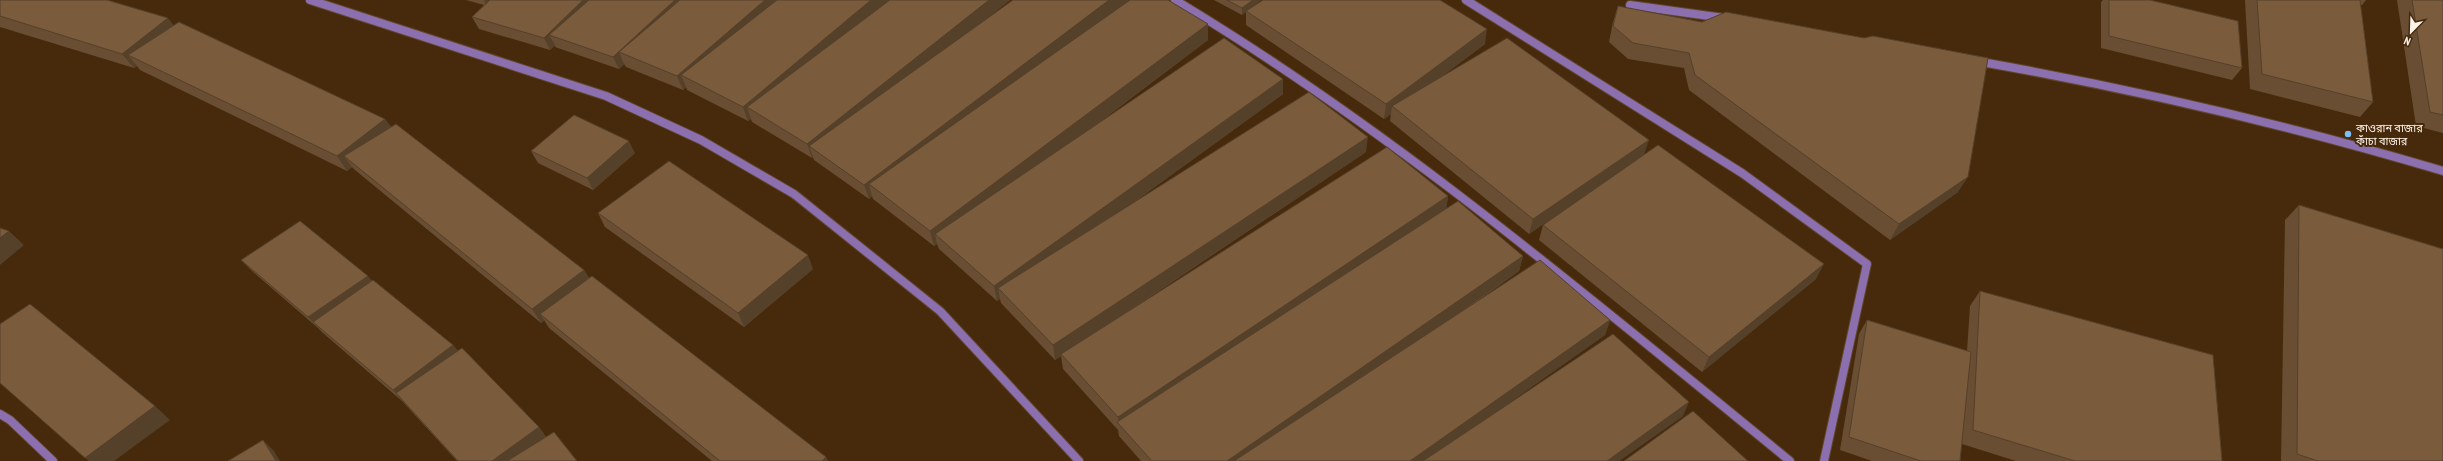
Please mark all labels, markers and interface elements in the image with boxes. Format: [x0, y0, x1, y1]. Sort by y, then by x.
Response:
north arrow [2391, 12, 2431, 52]
text: N [2402, 34, 2413, 49]
place label: কাওরান বাজার কাঁচা বাজার [2355, 121, 2423, 148]
marker: কাওরান বাজার কাঁচা বাজার [2343, 129, 2353, 139]

